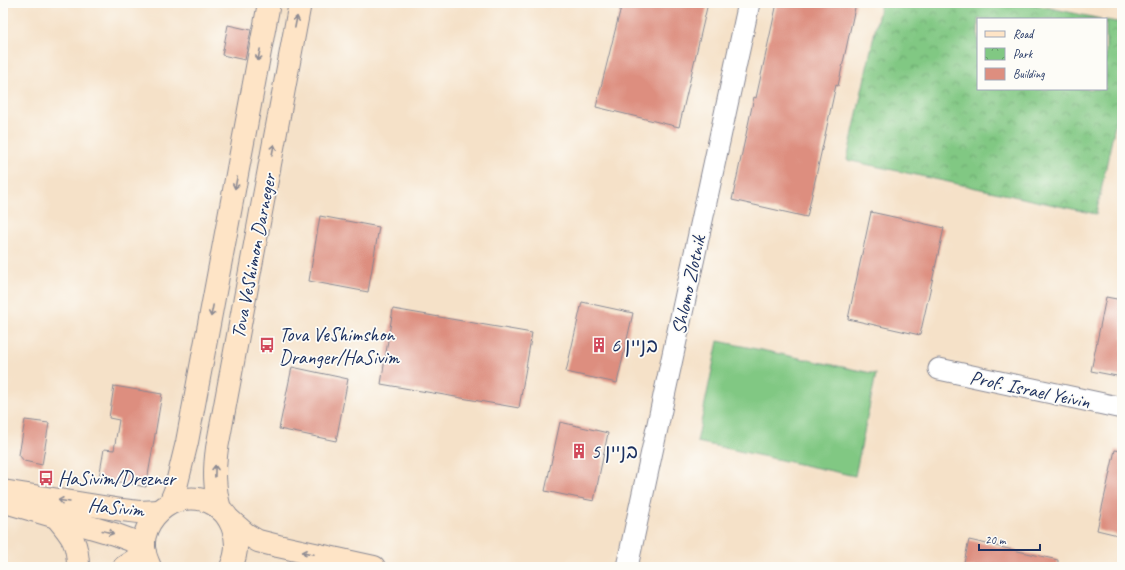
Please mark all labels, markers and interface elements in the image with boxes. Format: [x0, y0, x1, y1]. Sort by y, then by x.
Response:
one-way arrow [293, 16, 301, 29]
legend [977, 18, 1107, 90]
text: Road [1013, 26, 1035, 42]
text: Park [1013, 46, 1034, 62]
one-way arrow [255, 48, 263, 61]
text: Building [1013, 66, 1045, 82]
one-way arrow [269, 144, 277, 157]
street label: Tova VeShimon Darneger [225, 170, 282, 341]
one-way arrow [231, 176, 239, 189]
street label: Shlomo Zlotnik [666, 232, 712, 337]
one-way arrow [207, 304, 215, 317]
place label: Tova VeShimshon Dranger/HaSivim [279, 322, 401, 370]
place label: בניין 6 [611, 333, 658, 358]
bus stop icon: Tova VeShimshon Dranger/HaSivim [258, 336, 276, 354]
building icon: בניין 6 [590, 336, 608, 354]
street label: Prof. Israel Yeivin [968, 365, 1093, 415]
place label: בניין 5 [591, 439, 638, 464]
building icon: בניין 5 [570, 442, 588, 460]
one-way arrow [211, 465, 219, 478]
place label: HaSivim/Drezner [58, 466, 177, 491]
bus stop icon: HaSivim/Drezner [37, 469, 55, 487]
street label: HaSivim [87, 492, 147, 523]
one-way arrow [58, 497, 71, 505]
scale bar [979, 526, 1040, 552]
one-way arrow [101, 529, 114, 536]
text: 20 m [985, 532, 1007, 548]
one-way arrow [302, 548, 315, 556]

